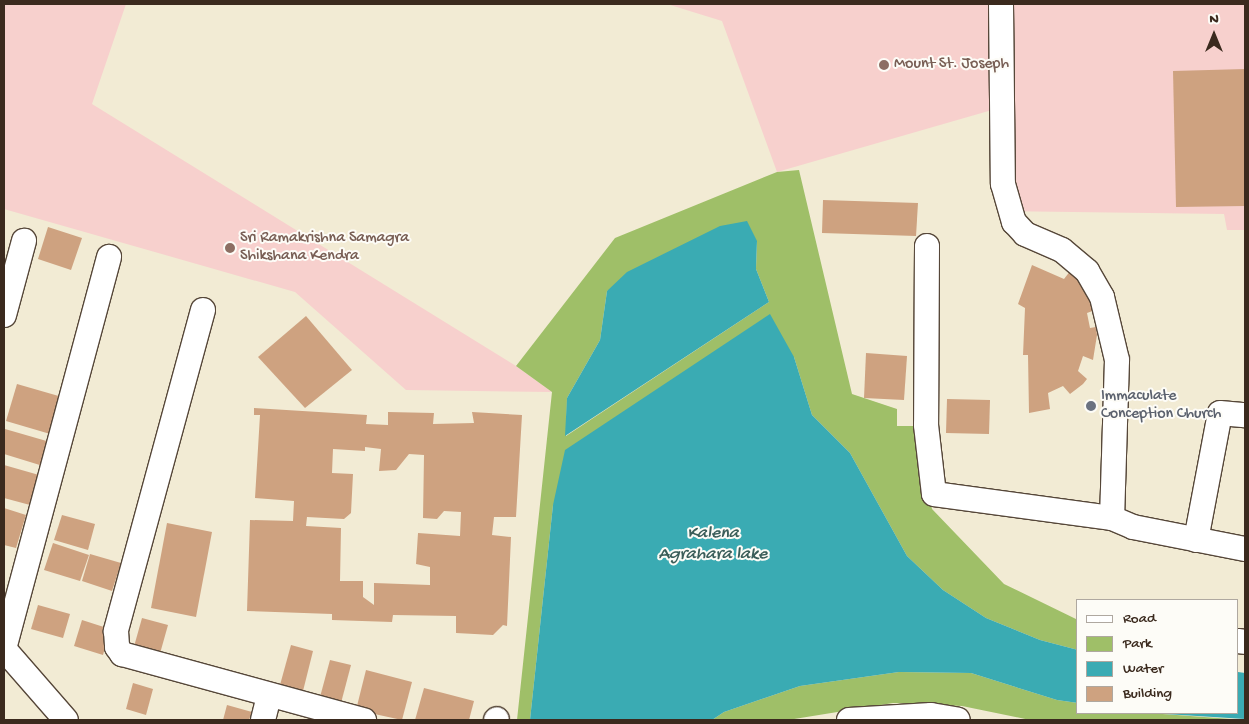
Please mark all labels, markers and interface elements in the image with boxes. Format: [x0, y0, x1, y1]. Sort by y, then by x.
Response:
north arrow [1189, 10, 1239, 60]
text: N [1209, 11, 1219, 28]
place label: Mount St. Joseph [894, 55, 1009, 75]
marker: Mount St. Joseph [878, 59, 890, 71]
place label: Sri Ramakrishna Samagra Shikshana Kendra [240, 229, 409, 267]
marker: Sri Ramakrishna Samagra Shikshana Kendra [224, 242, 236, 254]
place label: Immaculate Conception Church [1101, 387, 1221, 425]
marker: Immaculate Conception Church [1085, 400, 1097, 412]
water label: Kalena Agrahara lake [659, 524, 767, 566]
legend [1076, 599, 1239, 714]
text: Road [1123, 610, 1156, 628]
text: Park [1123, 635, 1152, 653]
text: Water [1123, 660, 1163, 678]
text: Building [1123, 685, 1172, 703]

